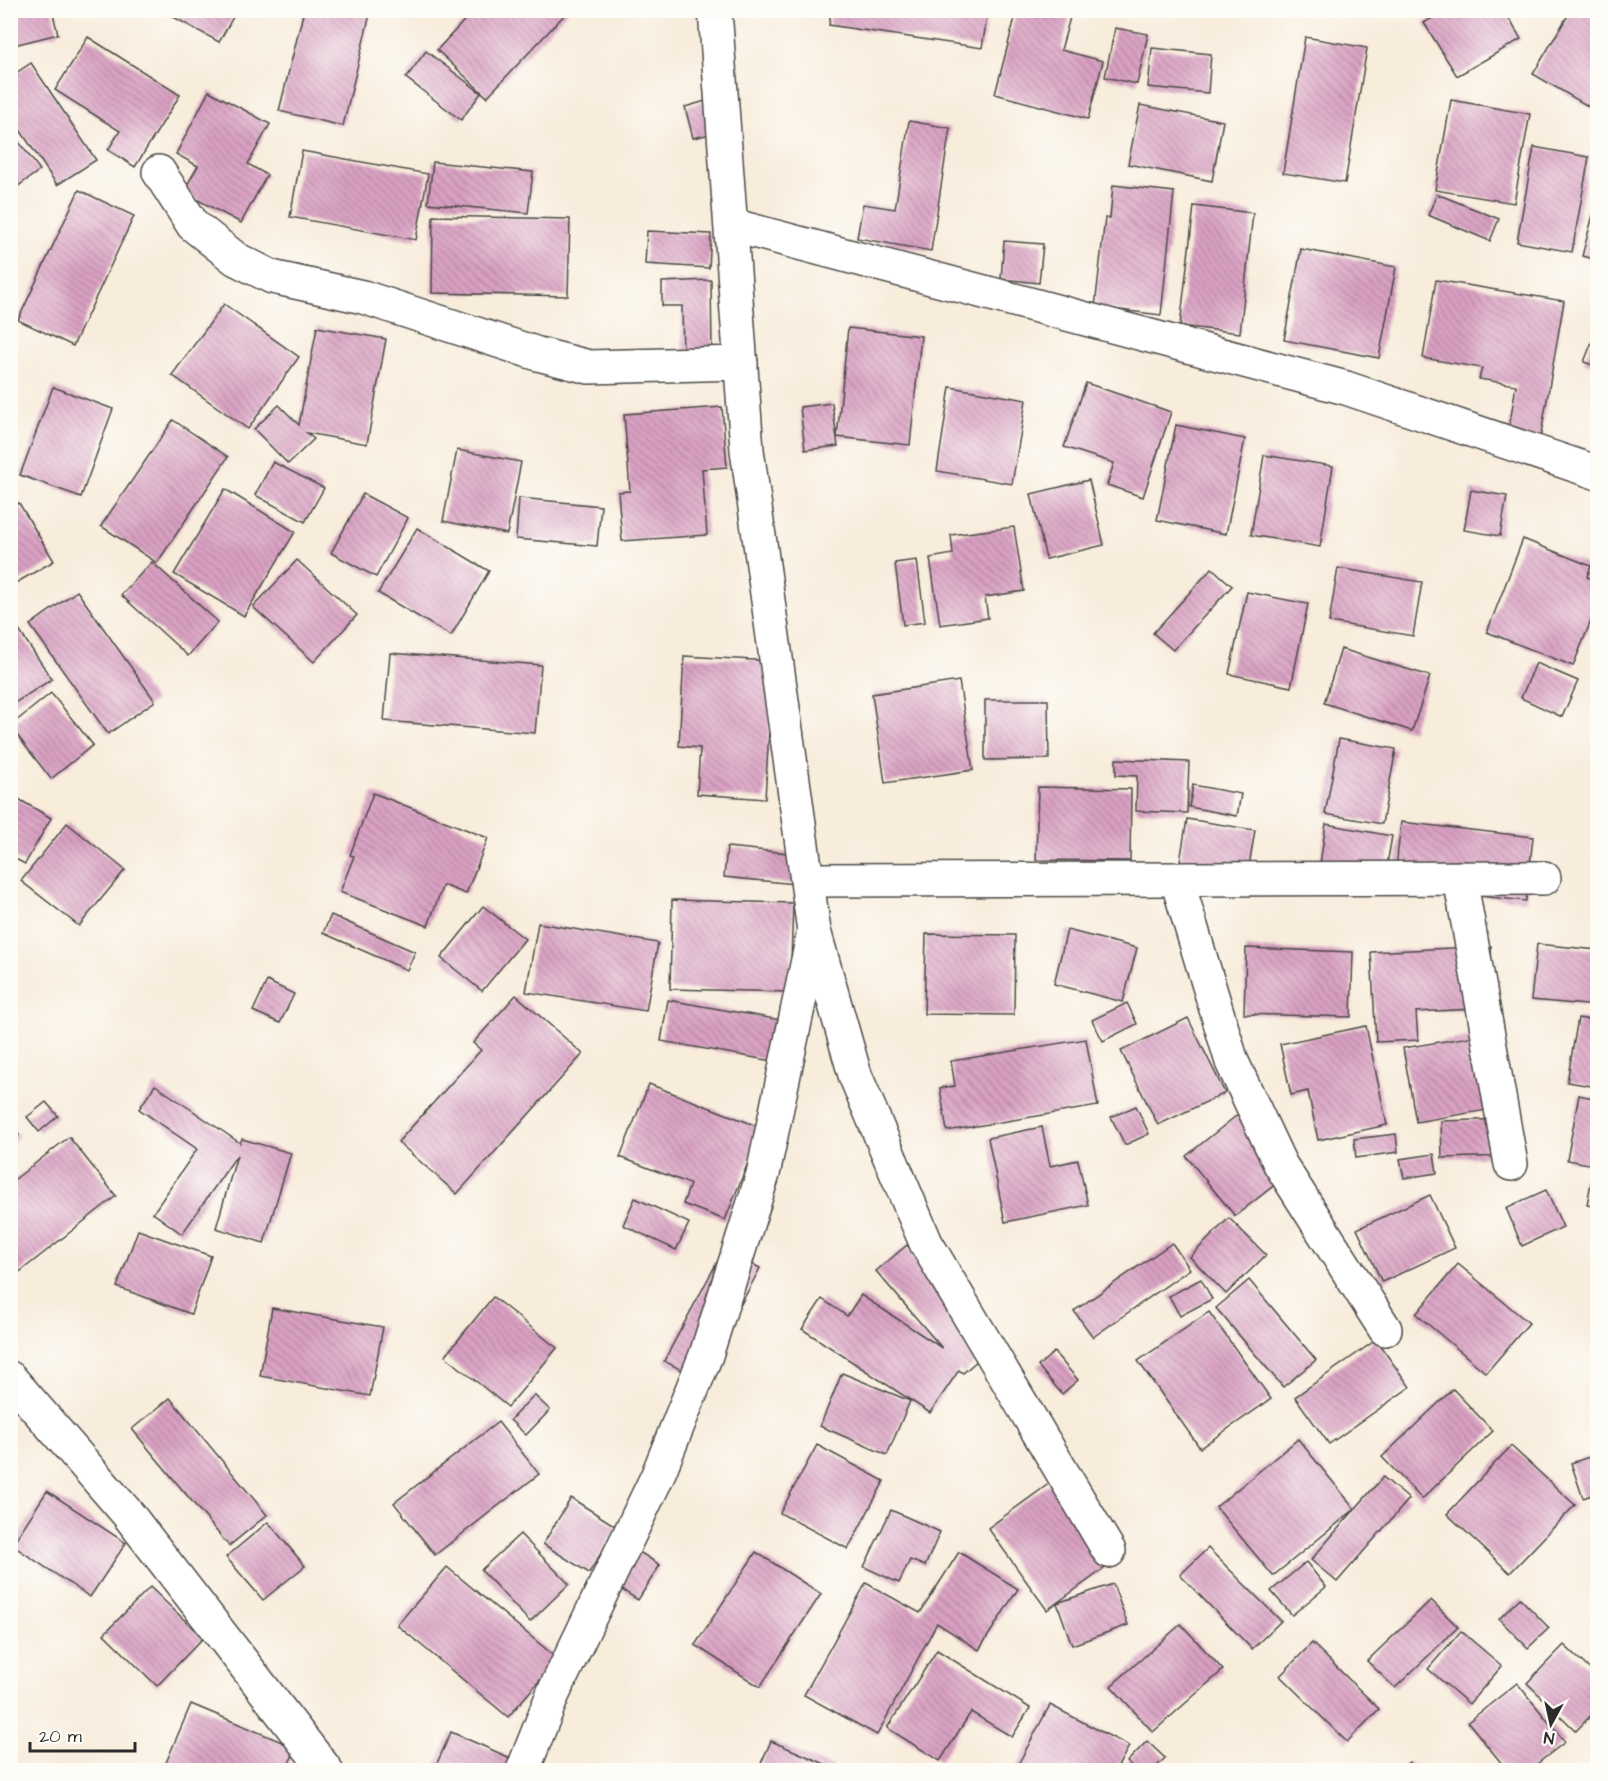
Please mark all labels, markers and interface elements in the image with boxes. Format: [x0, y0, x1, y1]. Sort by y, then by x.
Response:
north arrow [1521, 1694, 1581, 1754]
scale bar [30, 1715, 135, 1753]
text: 20 m [39, 1724, 82, 1749]
text: N [1543, 1726, 1556, 1749]

